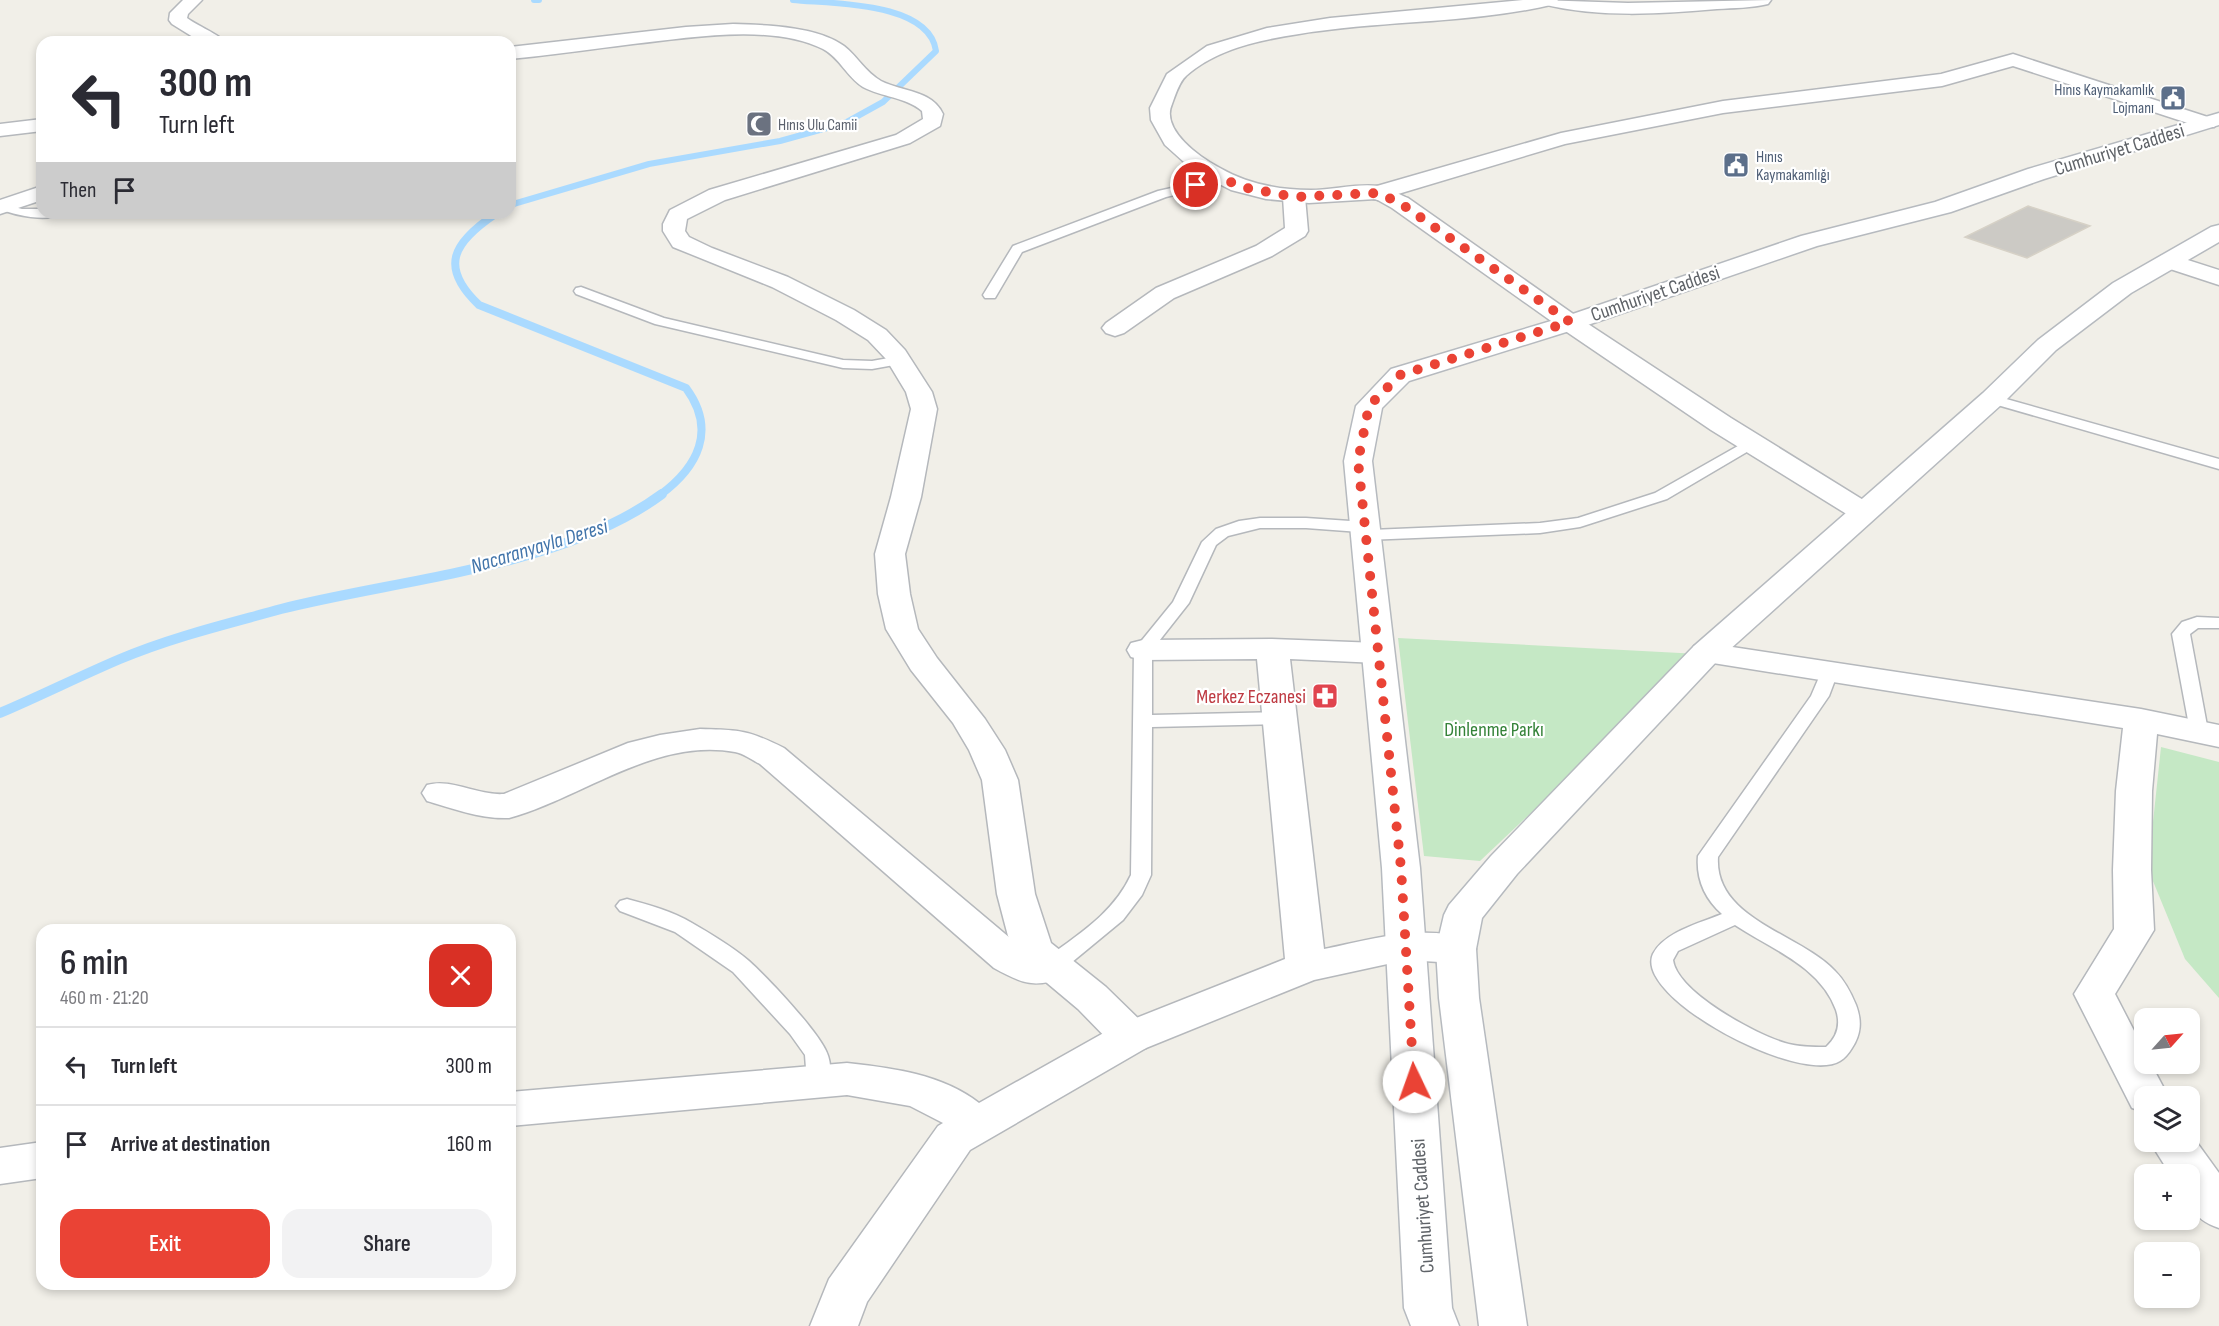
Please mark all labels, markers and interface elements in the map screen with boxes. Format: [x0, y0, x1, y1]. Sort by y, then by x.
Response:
text: 300 m [159, 58, 252, 109]
icon: left [60, 60, 138, 138]
place label: Hınıs Kaymakamlık Lojmanı [2054, 81, 2154, 118]
public building icon: Hınıs Kaymakamlık Lojmanı [2158, 83, 2188, 113]
text: Turn left [159, 109, 235, 141]
mosque icon: Hınıs Ulu Camii [744, 109, 774, 139]
place label: Hınıs Ulu Camii [778, 116, 857, 135]
street label: Cumhuriyet Caddesi [2051, 119, 2187, 181]
place label: Hınıs Kaymakamlığı [1756, 148, 1830, 185]
public building icon: Hınıs Kaymakamlığı [1721, 150, 1751, 180]
pin [1170, 159, 1221, 210]
icon: arrive [1179, 168, 1212, 201]
icon: arrive [108, 174, 141, 207]
text: Then [60, 177, 96, 204]
street label: Cumhuriyet Caddesi [1588, 261, 1723, 327]
water label: Nacaranyayla Deresi [468, 513, 612, 579]
pharmacy icon: Merkez Eczanesi [1310, 681, 1340, 711]
place label: Merkez Eczanesi [1196, 685, 1306, 709]
park label: Dinlenme Parkı [1444, 718, 1544, 742]
text: 6 min [60, 942, 128, 985]
button: close [429, 944, 492, 1007]
text: 460 m · 21:20 [60, 986, 149, 1010]
north arrow [2134, 1008, 2200, 1074]
map controls [2134, 1008, 2200, 1308]
icon: left [60, 1050, 93, 1083]
position arrow [1382, 1050, 1446, 1114]
text: Turn left [111, 1053, 177, 1080]
text: 300 m [446, 1053, 492, 1080]
button: layers [2134, 1086, 2200, 1152]
icon: arrive [60, 1128, 93, 1161]
text: Arrive at destination [111, 1131, 270, 1158]
text: 160 m [447, 1131, 492, 1158]
street label: Cumhuriyet Caddesi [1406, 1138, 1440, 1274]
button: + [2134, 1164, 2200, 1230]
button: Exit [60, 1209, 270, 1278]
button: Share [282, 1209, 492, 1278]
button: − [2134, 1242, 2200, 1308]

